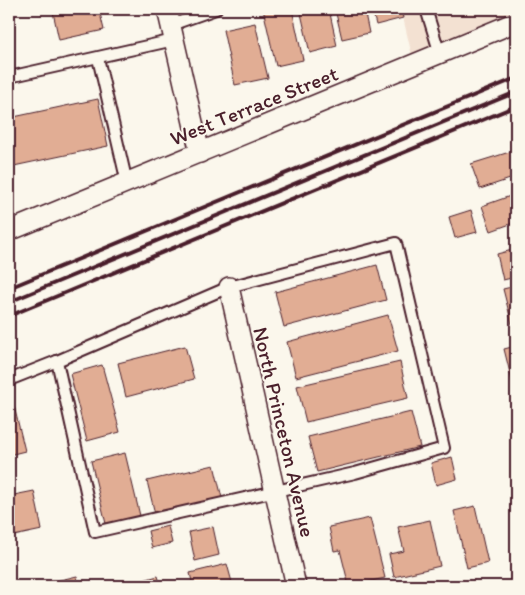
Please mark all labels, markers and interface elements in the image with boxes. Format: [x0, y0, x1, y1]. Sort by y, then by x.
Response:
street label: West Terrace Street [166, 60, 342, 151]
street label: North Princeton Avenue [248, 324, 321, 539]

